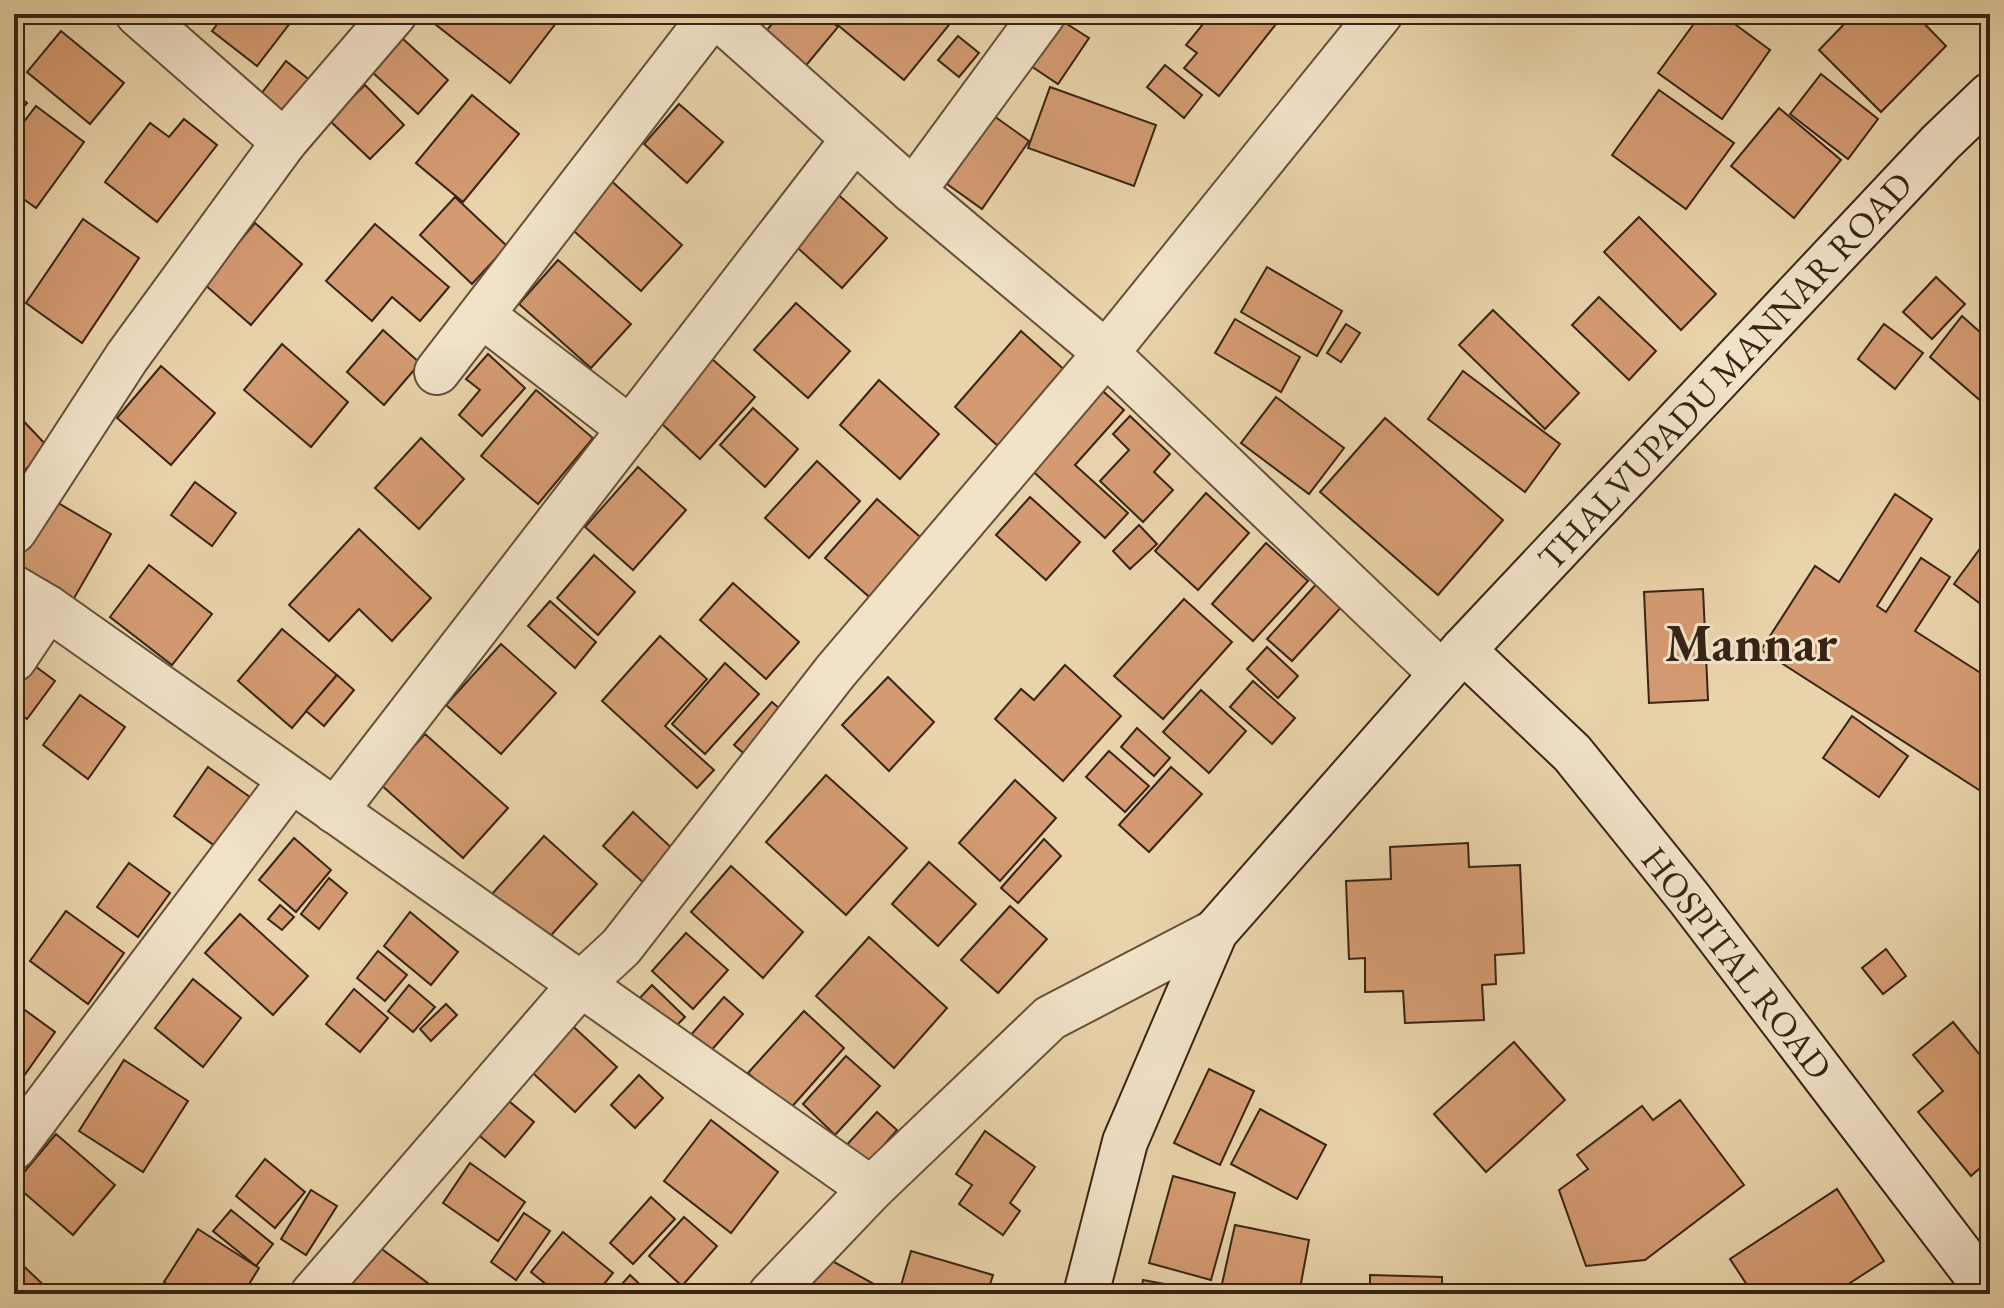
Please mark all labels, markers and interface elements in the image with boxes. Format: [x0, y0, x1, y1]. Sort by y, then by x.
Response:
street label: THALVUPADU MANNAR ROAD [1528, 162, 1922, 580]
district label: Mannar [1665, 609, 1838, 676]
street label: HOSPITAL ROAD [1631, 837, 1843, 1089]

